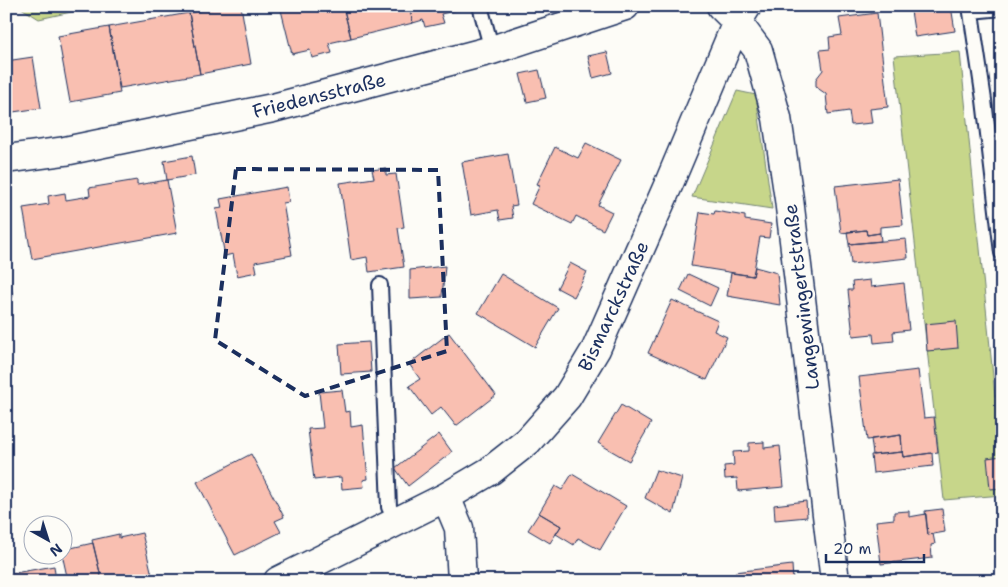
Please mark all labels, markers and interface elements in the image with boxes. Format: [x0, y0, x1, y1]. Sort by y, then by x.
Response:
street label: Friedensstraße [250, 67, 388, 124]
street label: Langewingertstraße [778, 203, 825, 391]
street label: Bismarckstraße [572, 237, 655, 375]
north arrow [22, 514, 72, 564]
scale bar [826, 532, 923, 564]
text: 20 m [833, 539, 872, 559]
text: N [46, 540, 66, 561]

